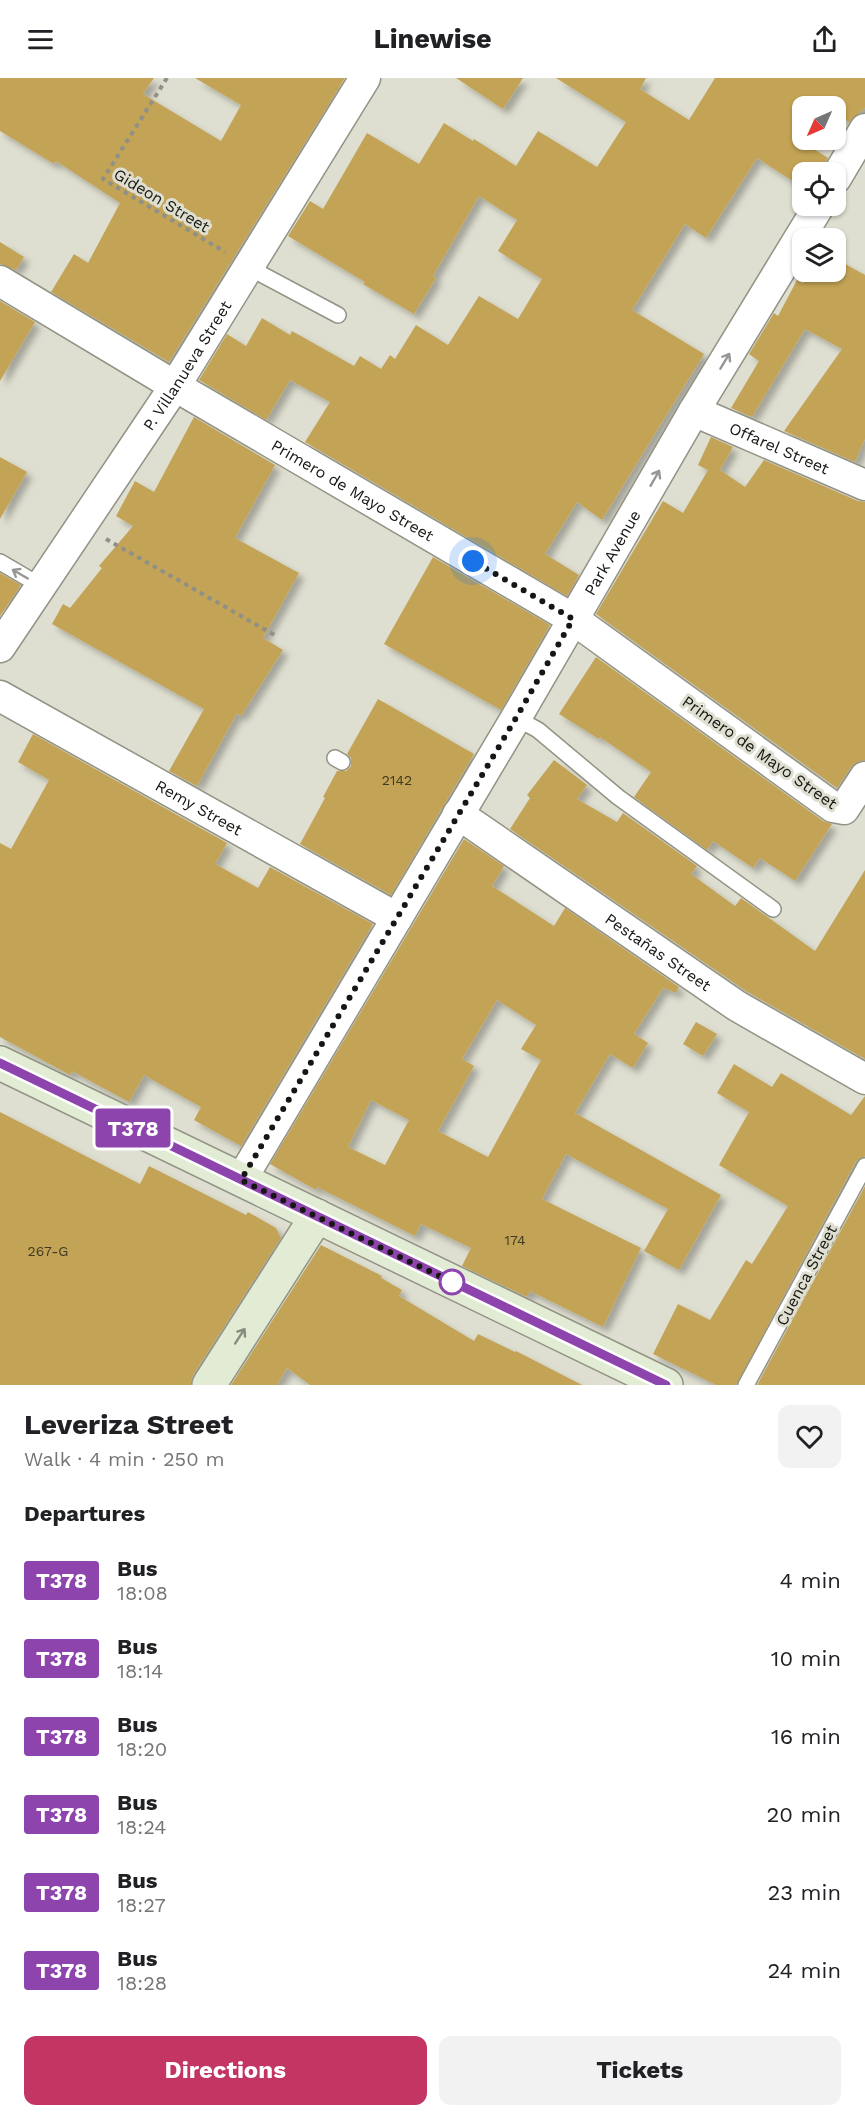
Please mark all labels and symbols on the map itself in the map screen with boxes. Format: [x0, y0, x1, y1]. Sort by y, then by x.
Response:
north arrow [792, 96, 846, 150]
street label: Gideon Street [110, 164, 213, 237]
street label: P. Villanueva Street [139, 297, 235, 434]
one-way arrow [719, 353, 731, 370]
street label: Offarel Street [726, 418, 832, 478]
street label: Primero de Mayo Street [268, 436, 437, 546]
one-way arrow [650, 470, 662, 487]
street label: Park Avenue [580, 507, 645, 599]
your location [458, 546, 488, 576]
one-way arrow [12, 568, 29, 580]
street label: Primero de Mayo Street [679, 692, 841, 813]
house number: 2142 [382, 772, 412, 788]
street label: Remy Street [152, 776, 246, 840]
street label: Pestañas Street [601, 909, 715, 995]
line badge: T378 [91, 1108, 175, 1148]
street label: Cuenca Street [772, 1221, 841, 1329]
house number: 174 [505, 1232, 525, 1248]
house number: 267-G [28, 1243, 68, 1259]
unlabelled marker [439, 1269, 465, 1295]
one-way arrow [234, 1328, 246, 1345]

